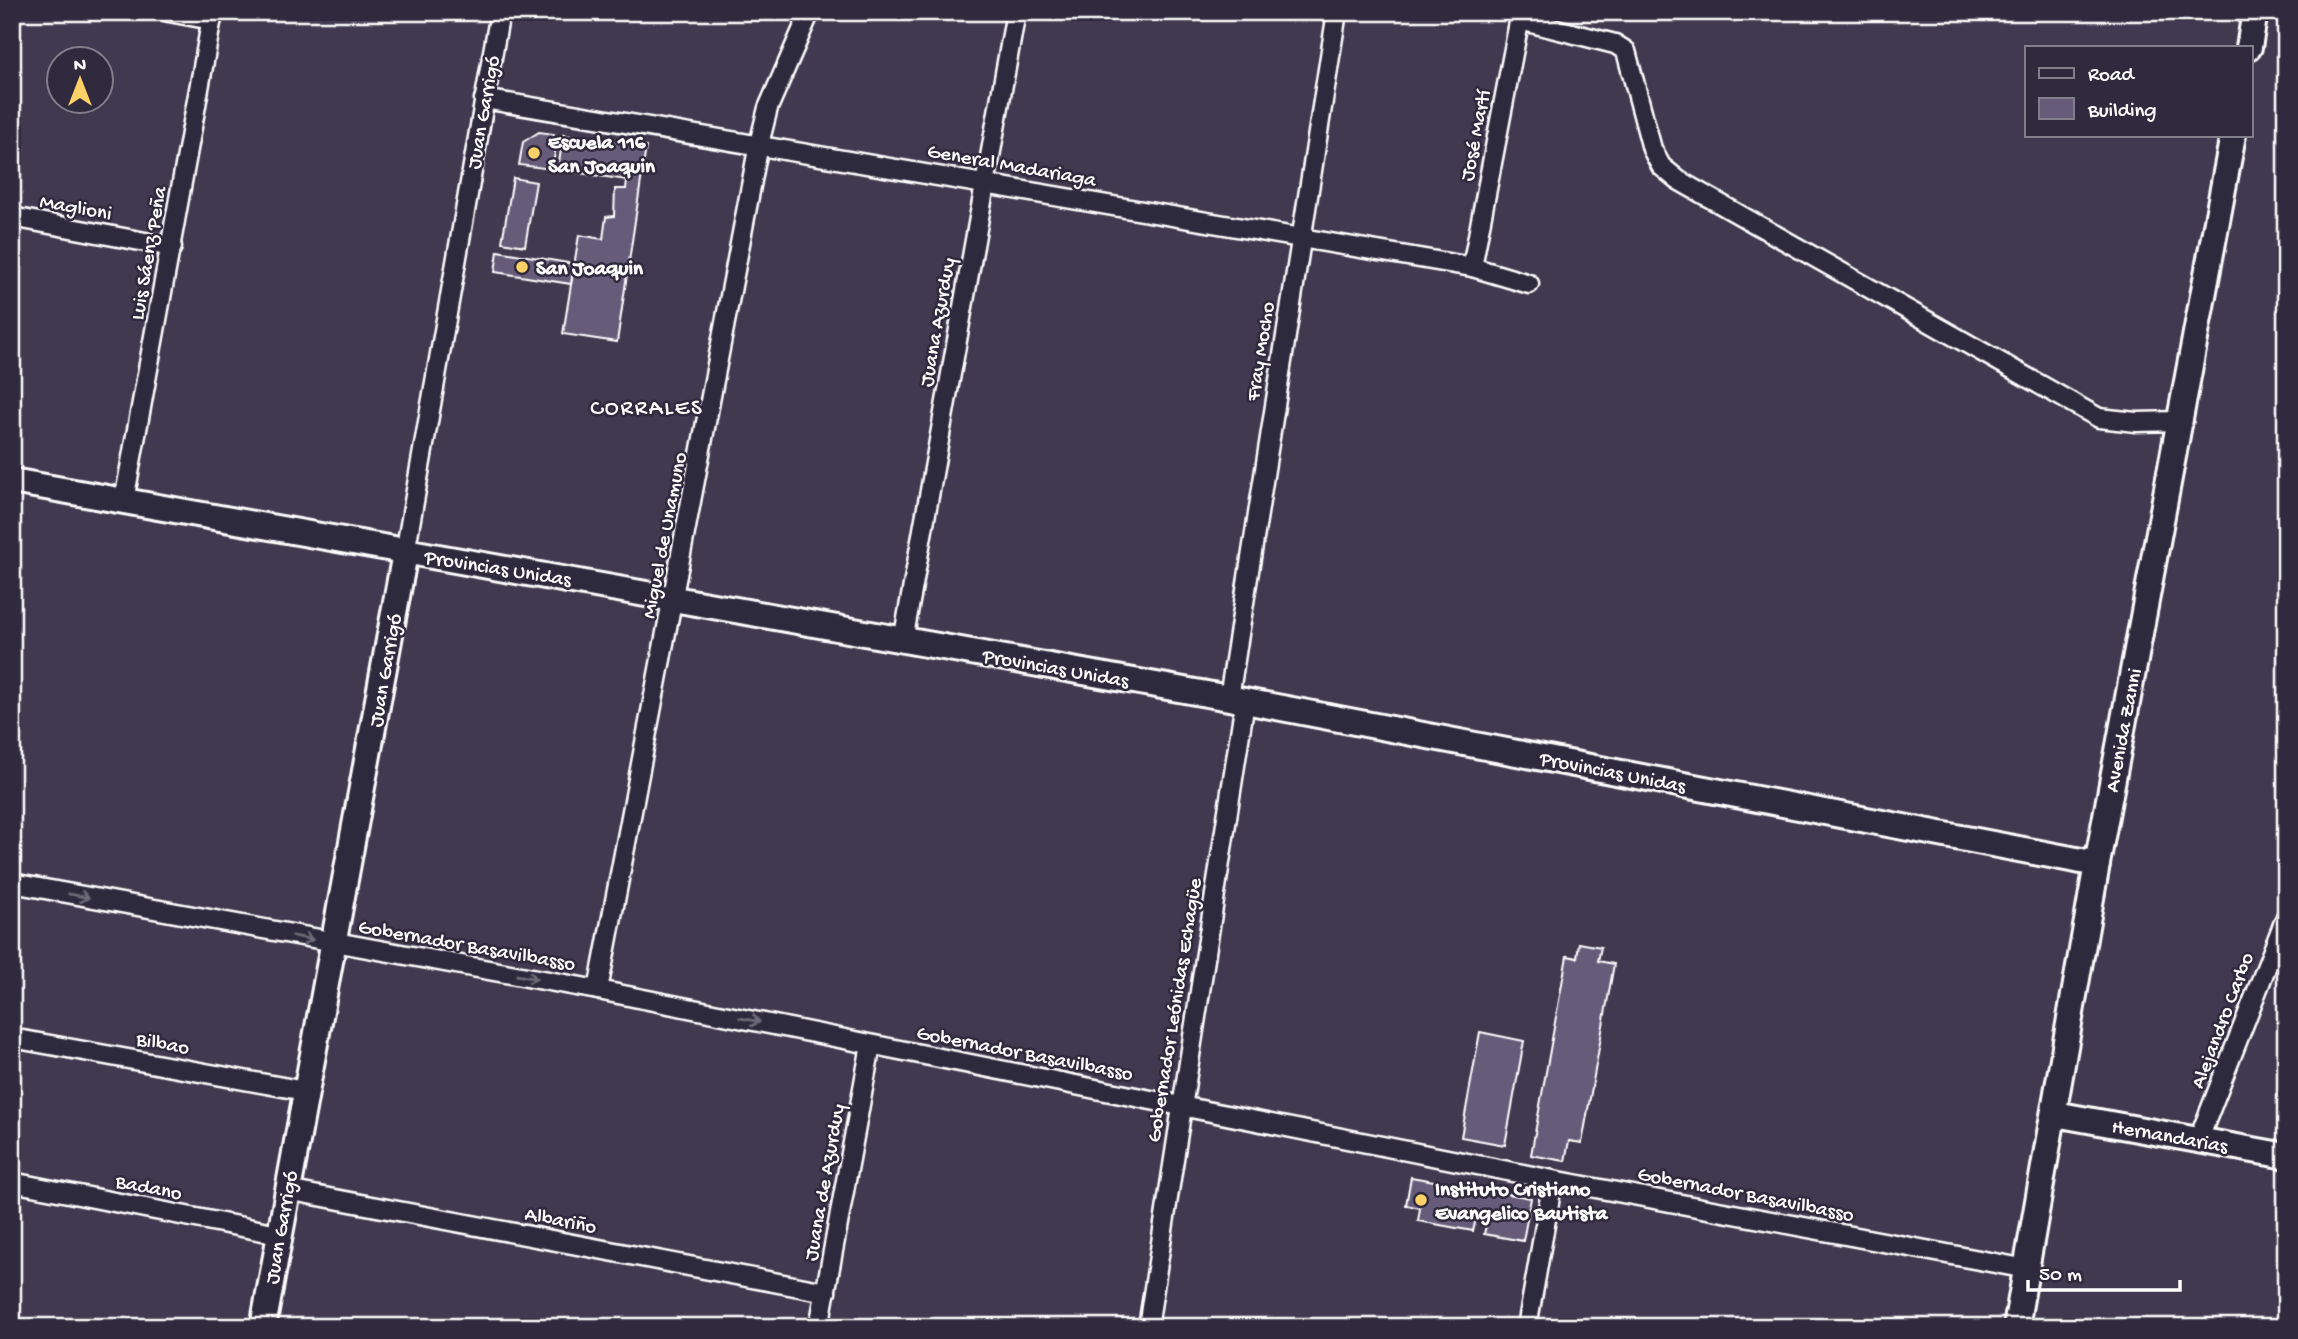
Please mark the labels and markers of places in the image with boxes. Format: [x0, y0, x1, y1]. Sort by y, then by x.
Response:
place label: Escuela 116 San Joaquin [548, 132, 656, 181]
marker: Escuela 116 San Joaquin [526, 145, 542, 161]
place label: San Joaquin [536, 258, 644, 283]
marker: San Joaquin [514, 259, 530, 275]
place label: Instituto Cristiano Evangelico Bautista [1435, 1179, 1609, 1228]
marker: Instituto Cristiano Evangelico Bautista [1413, 1192, 1429, 1208]

